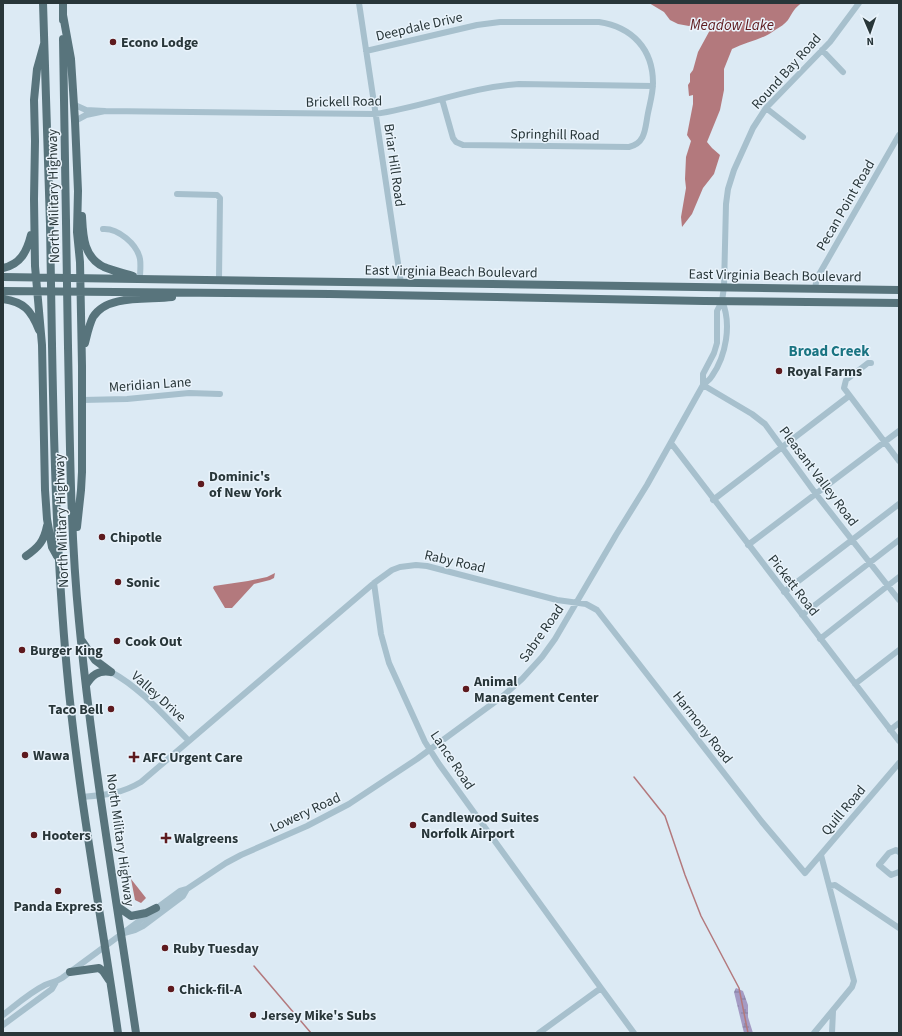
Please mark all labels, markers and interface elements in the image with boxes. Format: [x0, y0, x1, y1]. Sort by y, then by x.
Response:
street label: Deepdale Drive [374, 7, 465, 47]
north arrow [850, 12, 890, 52]
water label: Meadow Lake [690, 15, 774, 36]
street label: Round Bay Road [747, 29, 826, 114]
place label: Econo Lodge [121, 33, 198, 53]
text: N [866, 34, 874, 49]
marker: Econo Lodge [108, 37, 118, 47]
street label: Brickell Road [306, 91, 382, 113]
street label: Briar Hill Road [378, 122, 410, 208]
street label: Springhill Road [510, 124, 600, 146]
street label: North Military Highway [43, 128, 65, 263]
street label: Pecan Point Road [812, 156, 880, 255]
street label: East Virginia Beach Boulevard [364, 260, 538, 284]
street label: East Virginia Beach Boulevard [688, 264, 862, 288]
district label: Broad Creek [789, 341, 870, 362]
place label: Royal Farms [787, 362, 862, 382]
marker: Royal Farms [774, 366, 784, 376]
street label: Meridian Lane [108, 372, 192, 398]
street label: Pleasant Valley Road [774, 422, 863, 531]
street label: North Military Highway [50, 453, 74, 588]
place label: Dominic's of New York [209, 467, 282, 503]
marker: Dominic's of New York [196, 479, 206, 489]
place label: Chipotle [110, 528, 162, 548]
marker: Chipotle [97, 532, 107, 542]
street label: Raby Road [422, 545, 487, 579]
street label: Pickett Road [763, 551, 824, 621]
place label: Sonic [126, 573, 160, 593]
marker: Sonic [113, 577, 123, 587]
street label: Sabre Road [514, 600, 569, 667]
place label: Cook Out [125, 632, 183, 652]
marker: Cook Out [112, 636, 122, 646]
place label: Burger King [30, 641, 103, 661]
marker: Burger King [17, 645, 27, 655]
street label: Valley Drive [126, 667, 190, 727]
place label: Animal Management Center [473, 672, 599, 708]
marker: Animal Management Center [461, 684, 471, 694]
street label: Harmony Road [667, 687, 737, 768]
place label: Taco Bell [48, 700, 103, 720]
marker: Taco Bell [106, 704, 116, 714]
street label: Lance Road [425, 727, 479, 794]
place label: Wawa [33, 746, 70, 766]
place label: AFC Urgent Care [142, 748, 243, 768]
marker: Wawa [20, 750, 30, 760]
marker: AFC Urgent Care [128, 751, 140, 763]
street label: North Military Highway [101, 772, 139, 908]
street label: Quill Road [817, 781, 871, 840]
street label: Lowery Road [267, 788, 344, 838]
place label: Candlewood Suites Norfolk Airport [421, 808, 539, 844]
marker: Candlewood Suites Norfolk Airport [408, 820, 418, 830]
place label: Hooters [42, 826, 91, 846]
place label: Walgreens [174, 829, 238, 849]
marker: Hooters [29, 830, 39, 840]
marker: Walgreens [161, 833, 171, 843]
marker: Panda Express [53, 886, 63, 896]
place label: Panda Express [14, 897, 102, 917]
place label: Ruby Tuesday [173, 939, 260, 959]
marker: Ruby Tuesday [160, 943, 170, 953]
place label: Chick-fil-A [179, 980, 243, 1000]
marker: Chick-fil-A [166, 984, 176, 994]
place label: Jersey Mike's Subs [261, 1006, 376, 1026]
marker: Jersey Mike's Subs [248, 1010, 258, 1020]

